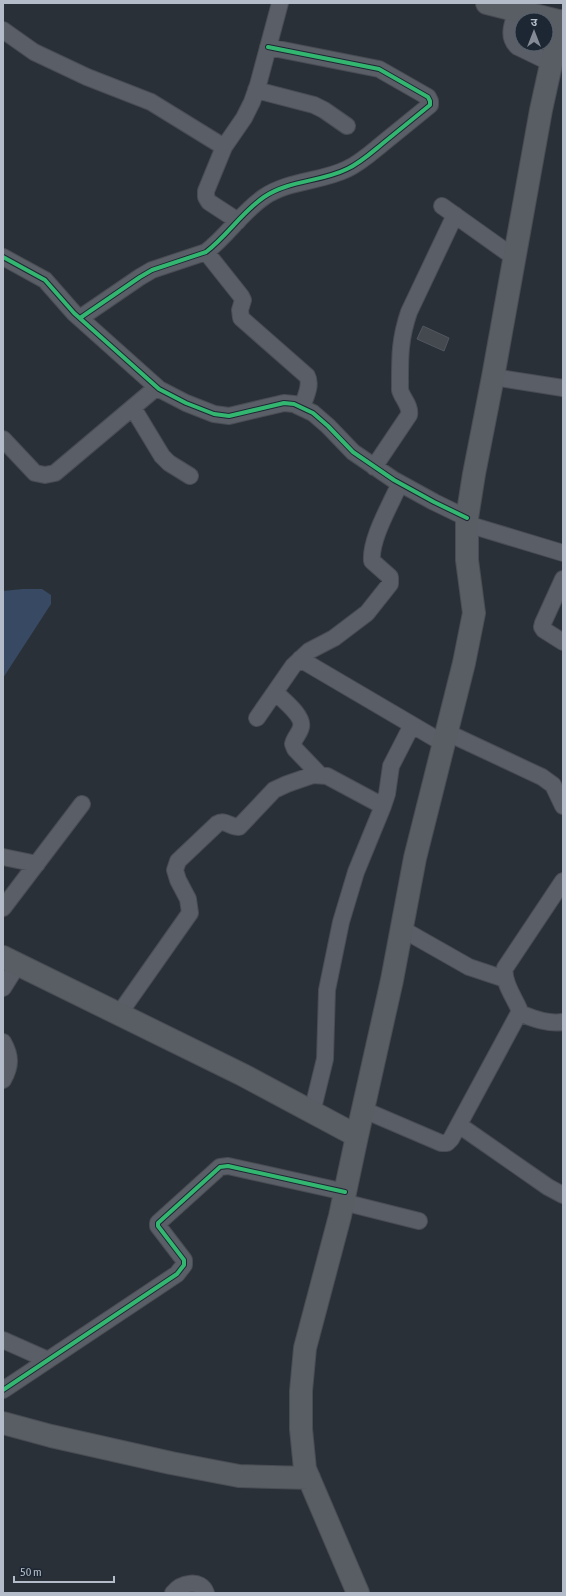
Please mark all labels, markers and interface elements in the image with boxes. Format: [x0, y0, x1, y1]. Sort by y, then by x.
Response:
north arrow [514, 12, 554, 52]
text: उ [531, 16, 538, 28]
scale bar [14, 1558, 114, 1584]
text: 50 m [20, 1565, 42, 1579]

